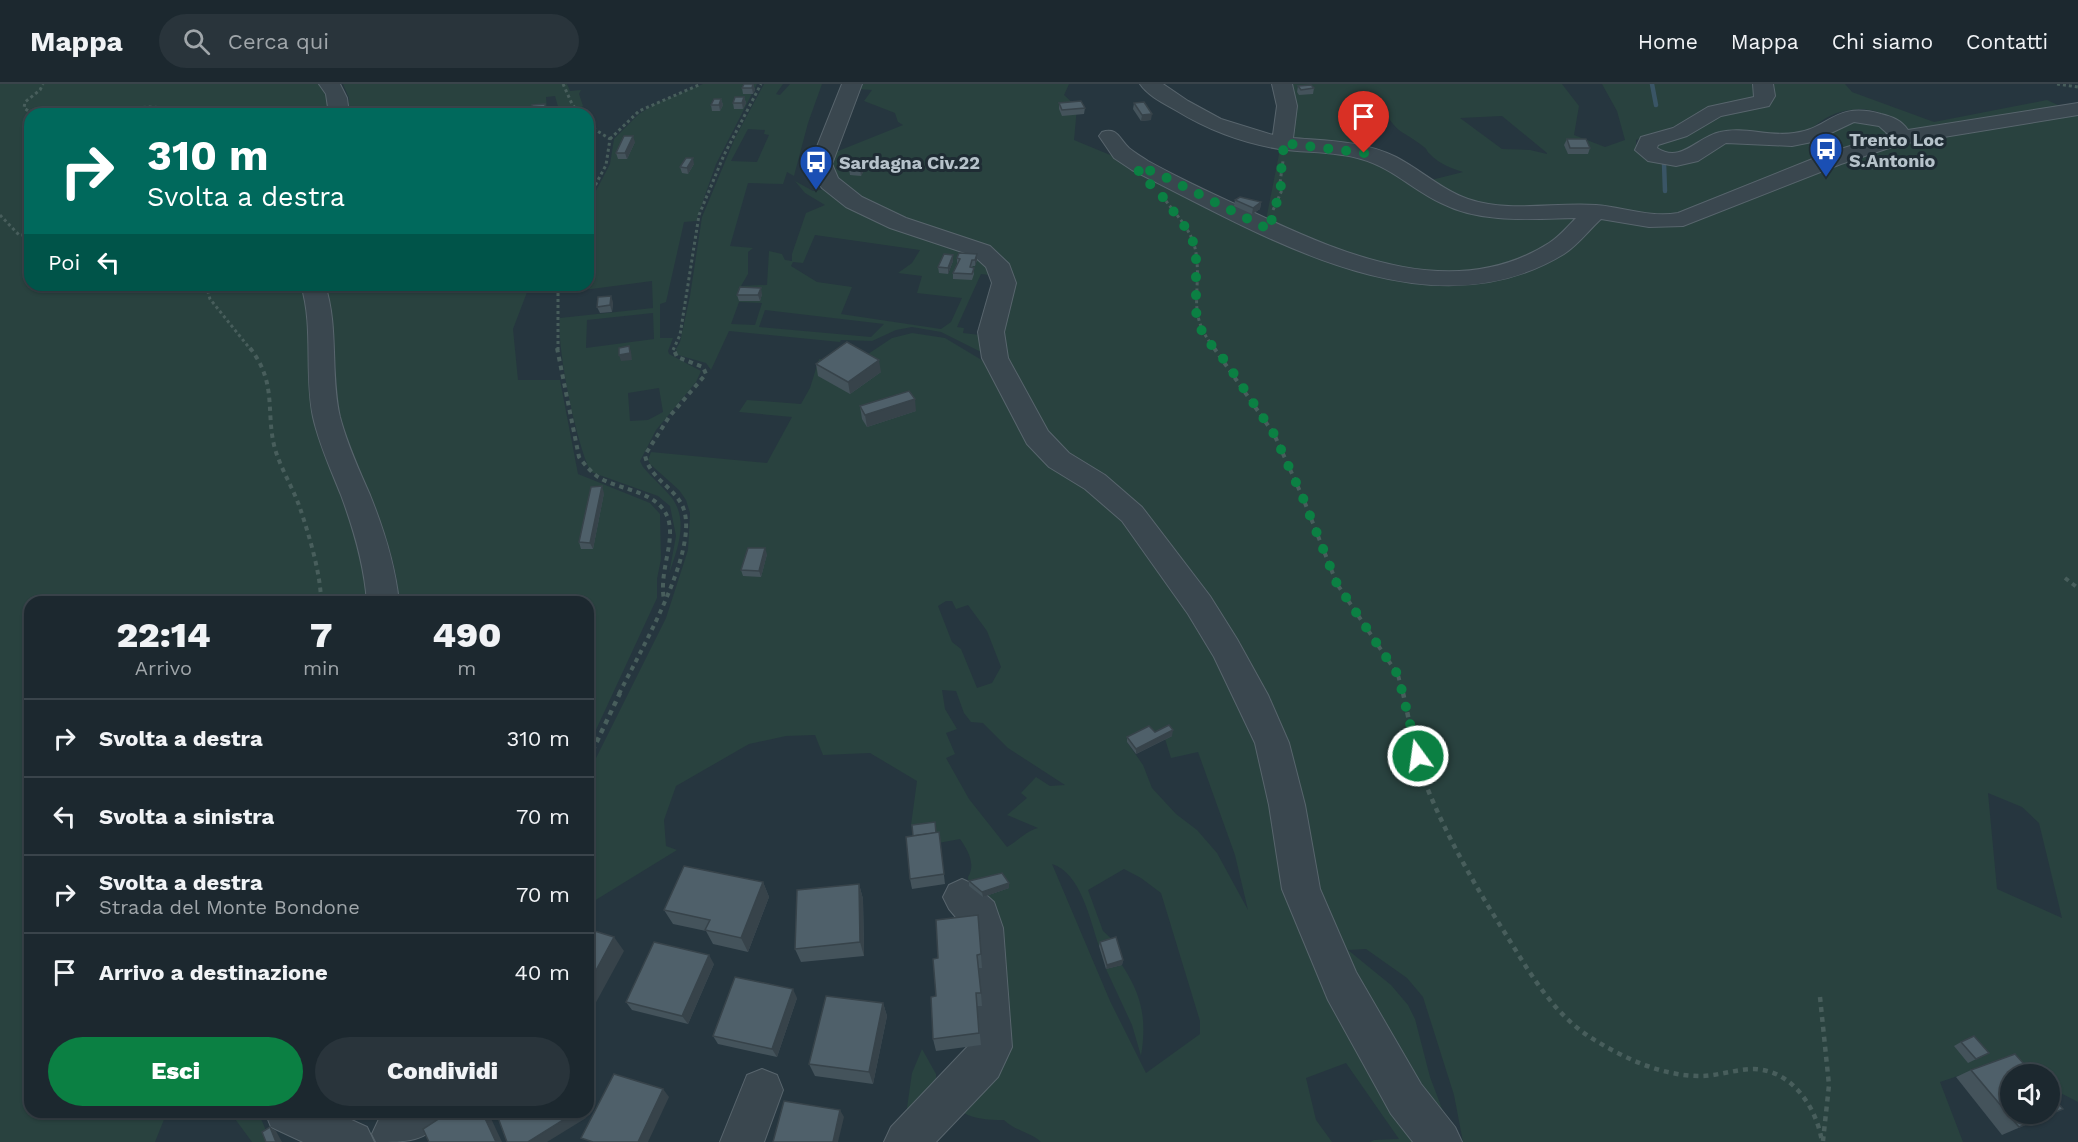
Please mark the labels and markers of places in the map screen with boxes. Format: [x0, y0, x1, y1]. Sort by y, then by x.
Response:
pin [1338, 91, 1389, 153]
place label: Trento Loc S.Antonio [1849, 129, 1944, 171]
bus stop icon: Trento Loc S.Antonio [1808, 131, 1844, 178]
bus stop icon: Sardagna Civ.22 [798, 144, 834, 191]
place label: Sardagna Civ.22 [839, 152, 980, 173]

